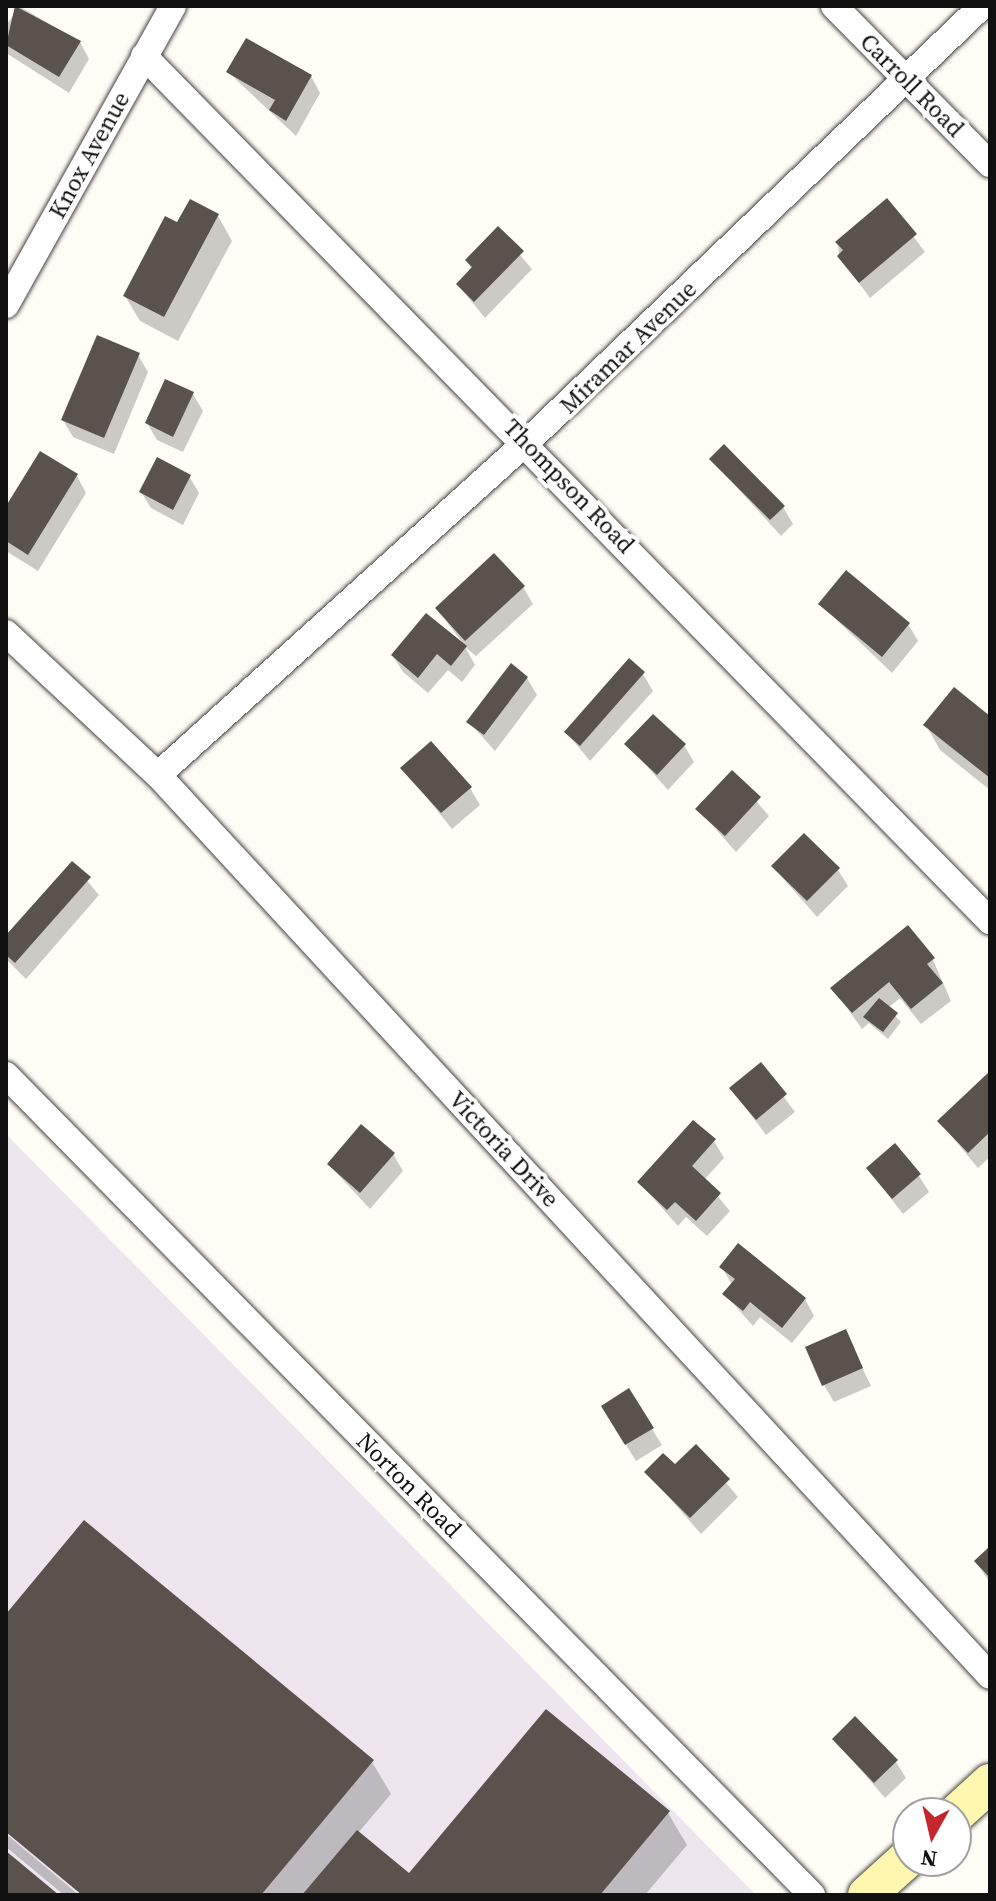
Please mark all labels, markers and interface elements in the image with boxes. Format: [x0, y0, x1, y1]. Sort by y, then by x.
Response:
street label: Carroll Road [854, 27, 970, 143]
street label: Knox Avenue [42, 87, 136, 223]
street label: Miramar Avenue [554, 274, 702, 420]
street label: Thompson Road [498, 413, 640, 559]
street label: Victoria Drive [443, 1085, 565, 1213]
street label: Norton Road [351, 1427, 467, 1543]
north arrow [892, 1797, 972, 1877]
text: N [919, 1843, 939, 1875]

